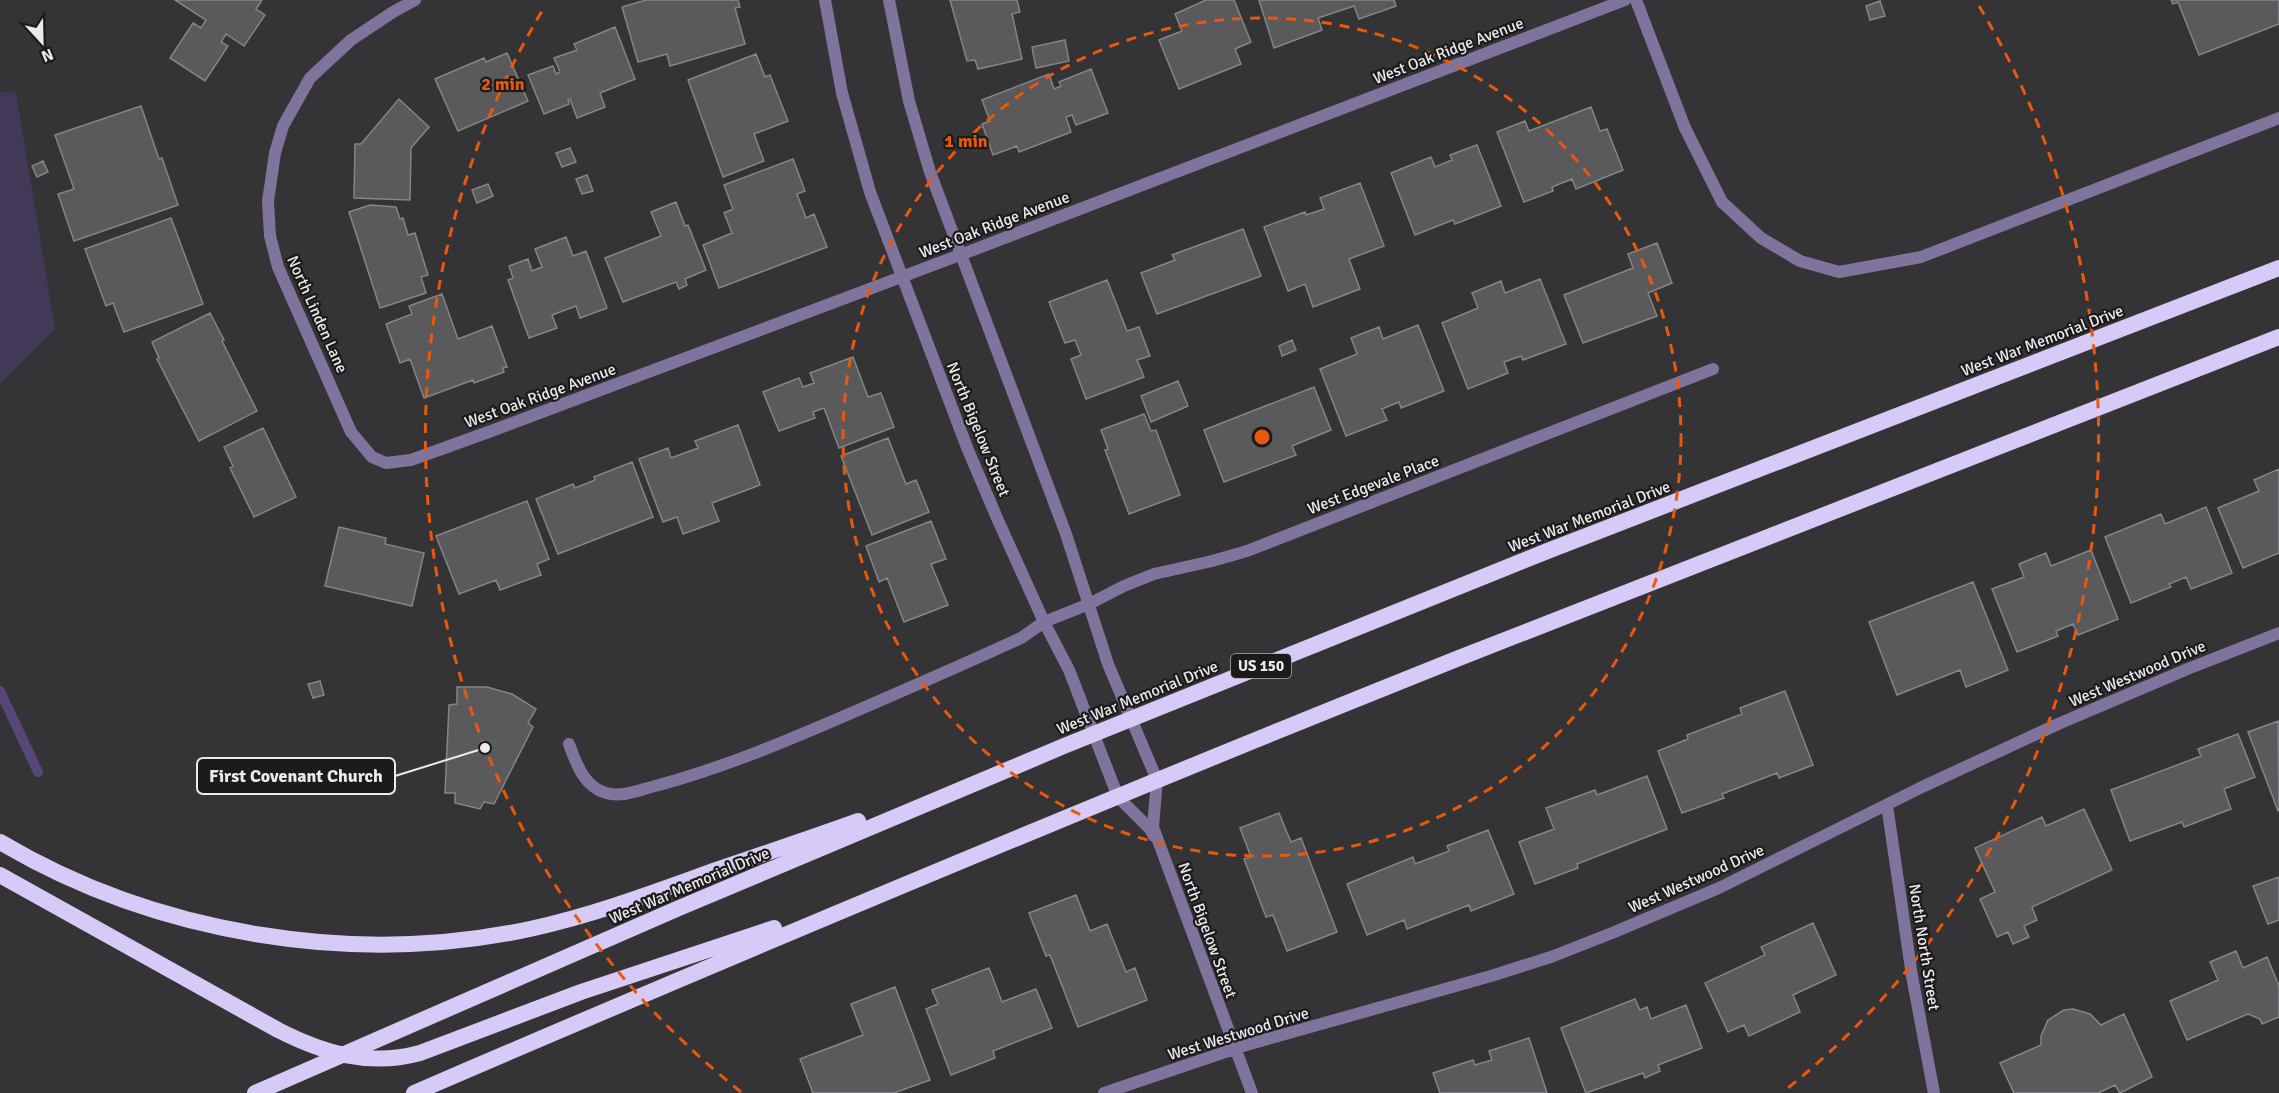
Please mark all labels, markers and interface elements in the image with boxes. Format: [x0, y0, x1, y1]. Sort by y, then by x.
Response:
north arrow [12, 12, 72, 72]
street label: West Oak Ridge Avenue [1370, 13, 1526, 89]
text: N [38, 44, 56, 66]
text: 2 min [481, 73, 525, 95]
text: 1 min [944, 130, 988, 152]
street label: West Oak Ridge Avenue [916, 187, 1072, 263]
street label: North Linden Lane [282, 253, 352, 376]
street label: West War Memorial Drive [1958, 301, 2126, 381]
street label: West Oak Ridge Avenue [462, 359, 619, 433]
street label: North Bigelow Street [942, 359, 1014, 500]
centre of rings [1252, 427, 1272, 447]
street label: West Edgevale Place [1305, 451, 1442, 519]
street label: West War Memorial Drive [1505, 477, 1673, 557]
street label: West Westwood Drive [2066, 636, 2209, 712]
road number: US 150 [1231, 654, 1291, 678]
street label: West War Memorial Drive [1054, 656, 1221, 739]
callout: First Covenant Church [197, 758, 395, 794]
text: First Covenant Church [209, 765, 383, 787]
street label: West Westwood Drive [1625, 840, 1767, 918]
street label: West War Memorial Drive [606, 843, 773, 929]
street label: North Bigelow Street [1173, 860, 1241, 1001]
street label: North North Street [1904, 882, 1944, 1012]
street label: West Westwood Drive [1165, 1003, 1311, 1065]

